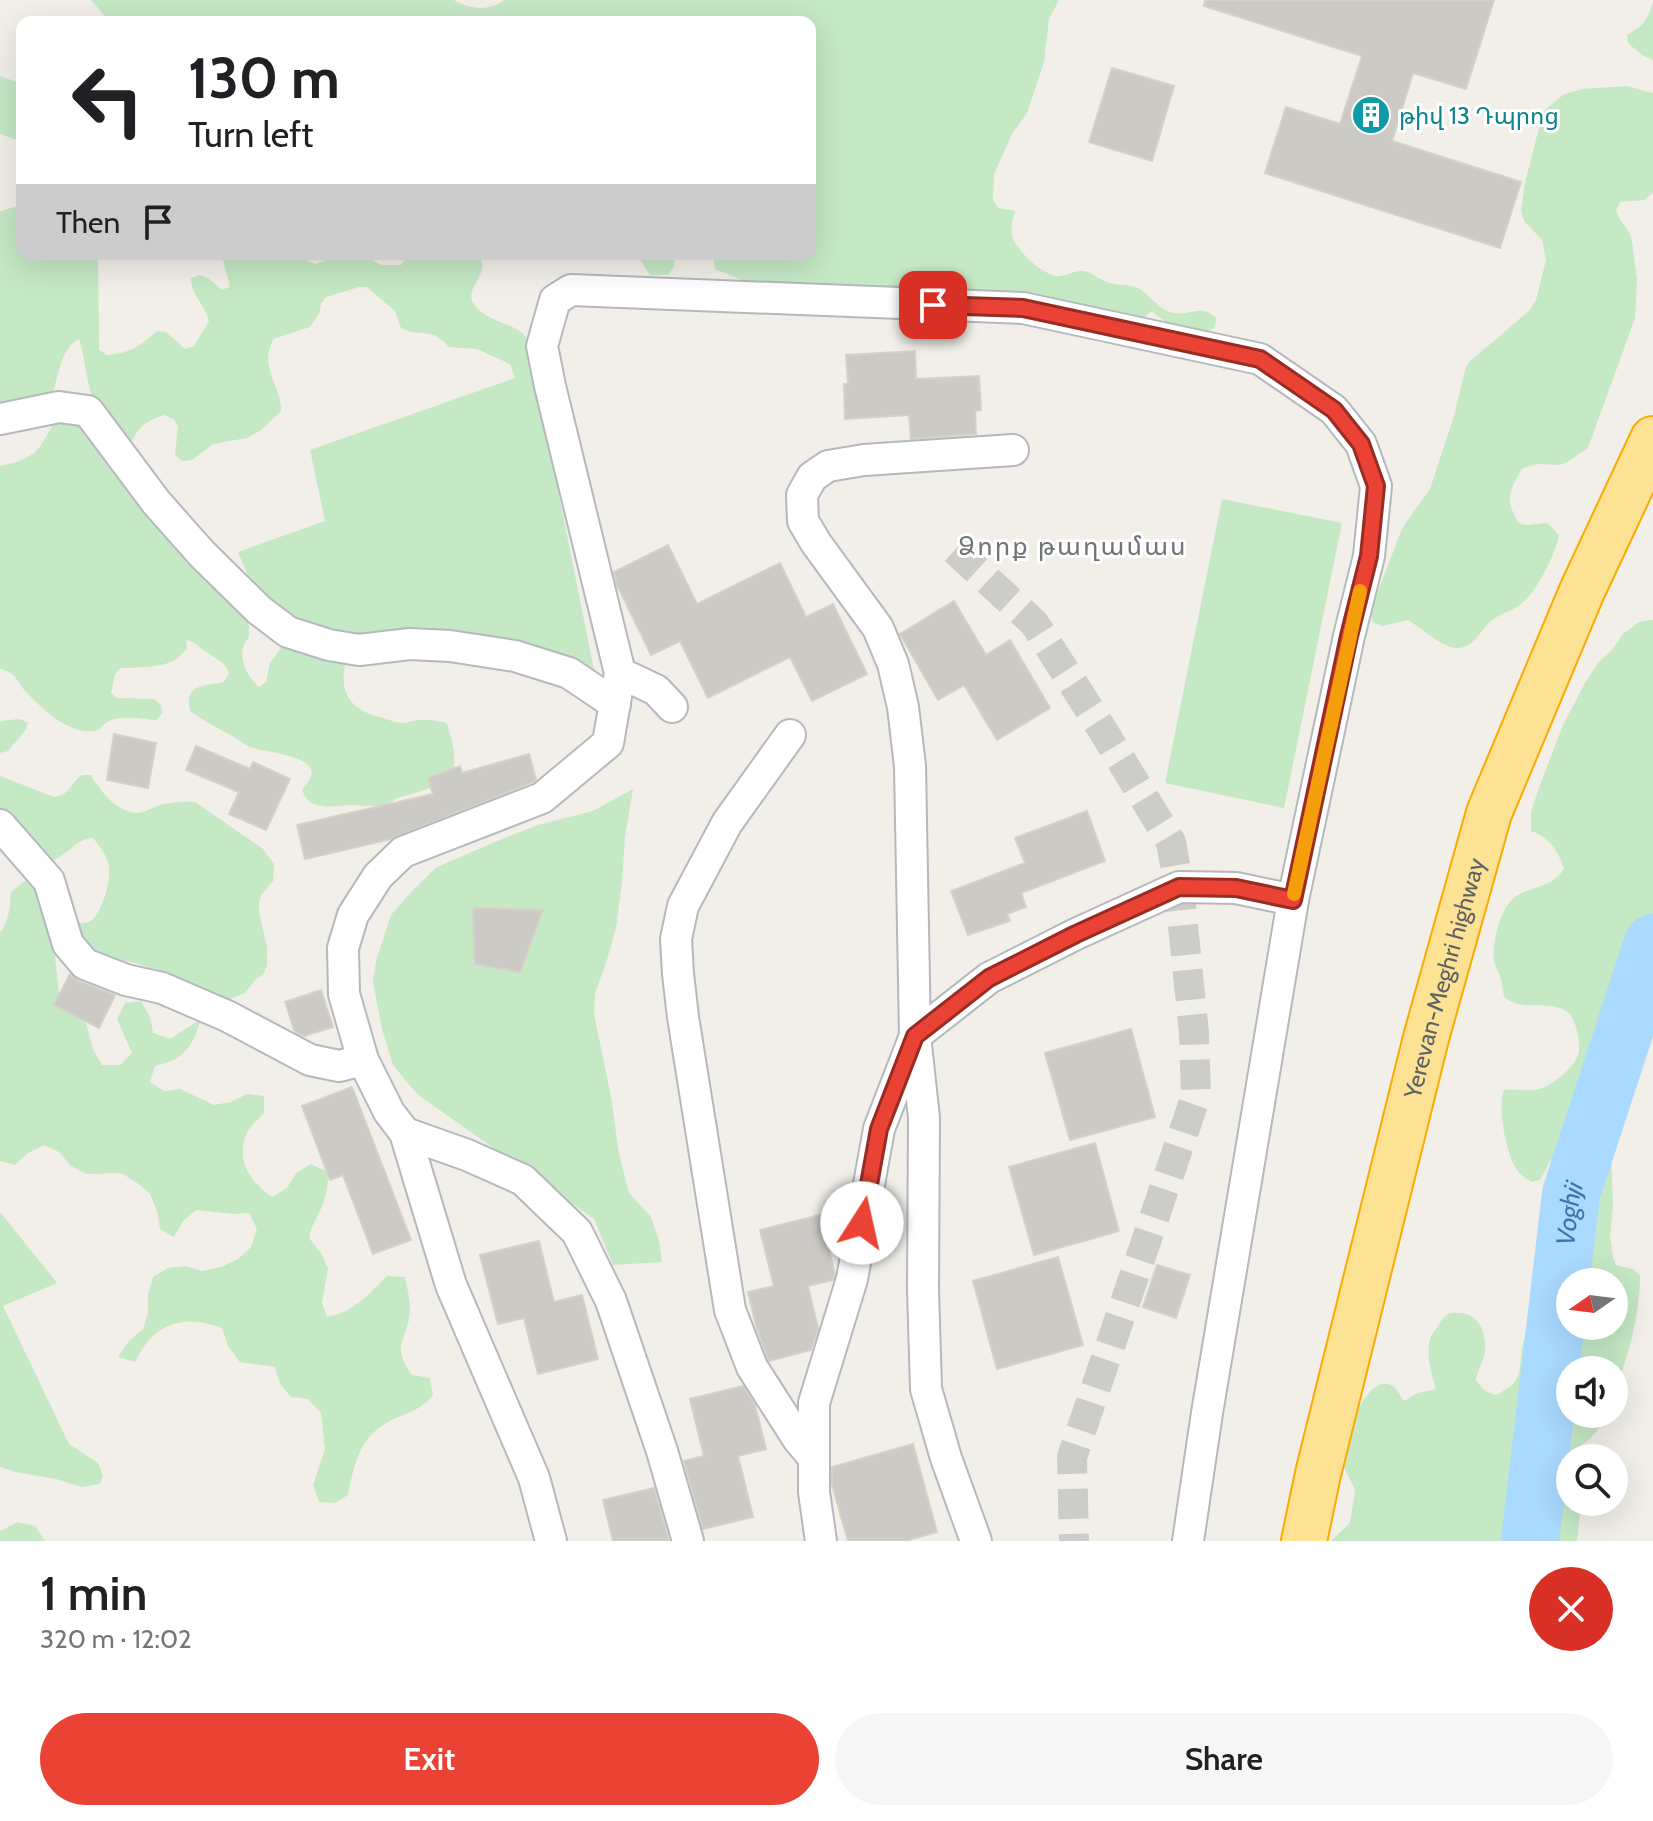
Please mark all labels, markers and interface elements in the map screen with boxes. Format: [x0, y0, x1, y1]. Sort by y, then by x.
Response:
text: 130 m [188, 44, 340, 112]
icon: left [56, 48, 160, 152]
building icon: թիվ 13 Դպրոց [1350, 94, 1392, 136]
place label: թիվ 13 Դպրոց [1399, 101, 1559, 130]
text: Turn left [188, 112, 313, 156]
icon: arrive [136, 200, 180, 244]
text: Then [56, 204, 120, 241]
pin [899, 271, 967, 339]
icon: arrive [911, 283, 955, 327]
district label: Ձորք թաղամաս [958, 530, 1188, 562]
street label: Yerevan-Meghri highway [1397, 855, 1490, 1102]
water label: Voghji [1549, 1177, 1590, 1247]
position arrow [820, 1181, 904, 1265]
north arrow [1556, 1268, 1628, 1340]
map controls [1556, 1268, 1628, 1516]
button: sound [1556, 1356, 1628, 1428]
button: search [1556, 1444, 1628, 1516]
text: 1 min [40, 1564, 147, 1622]
button: close [1529, 1567, 1613, 1651]
text: 320 m · 12:02 [40, 1623, 192, 1655]
button: Exit [40, 1713, 819, 1805]
button: Share [835, 1713, 1613, 1805]

